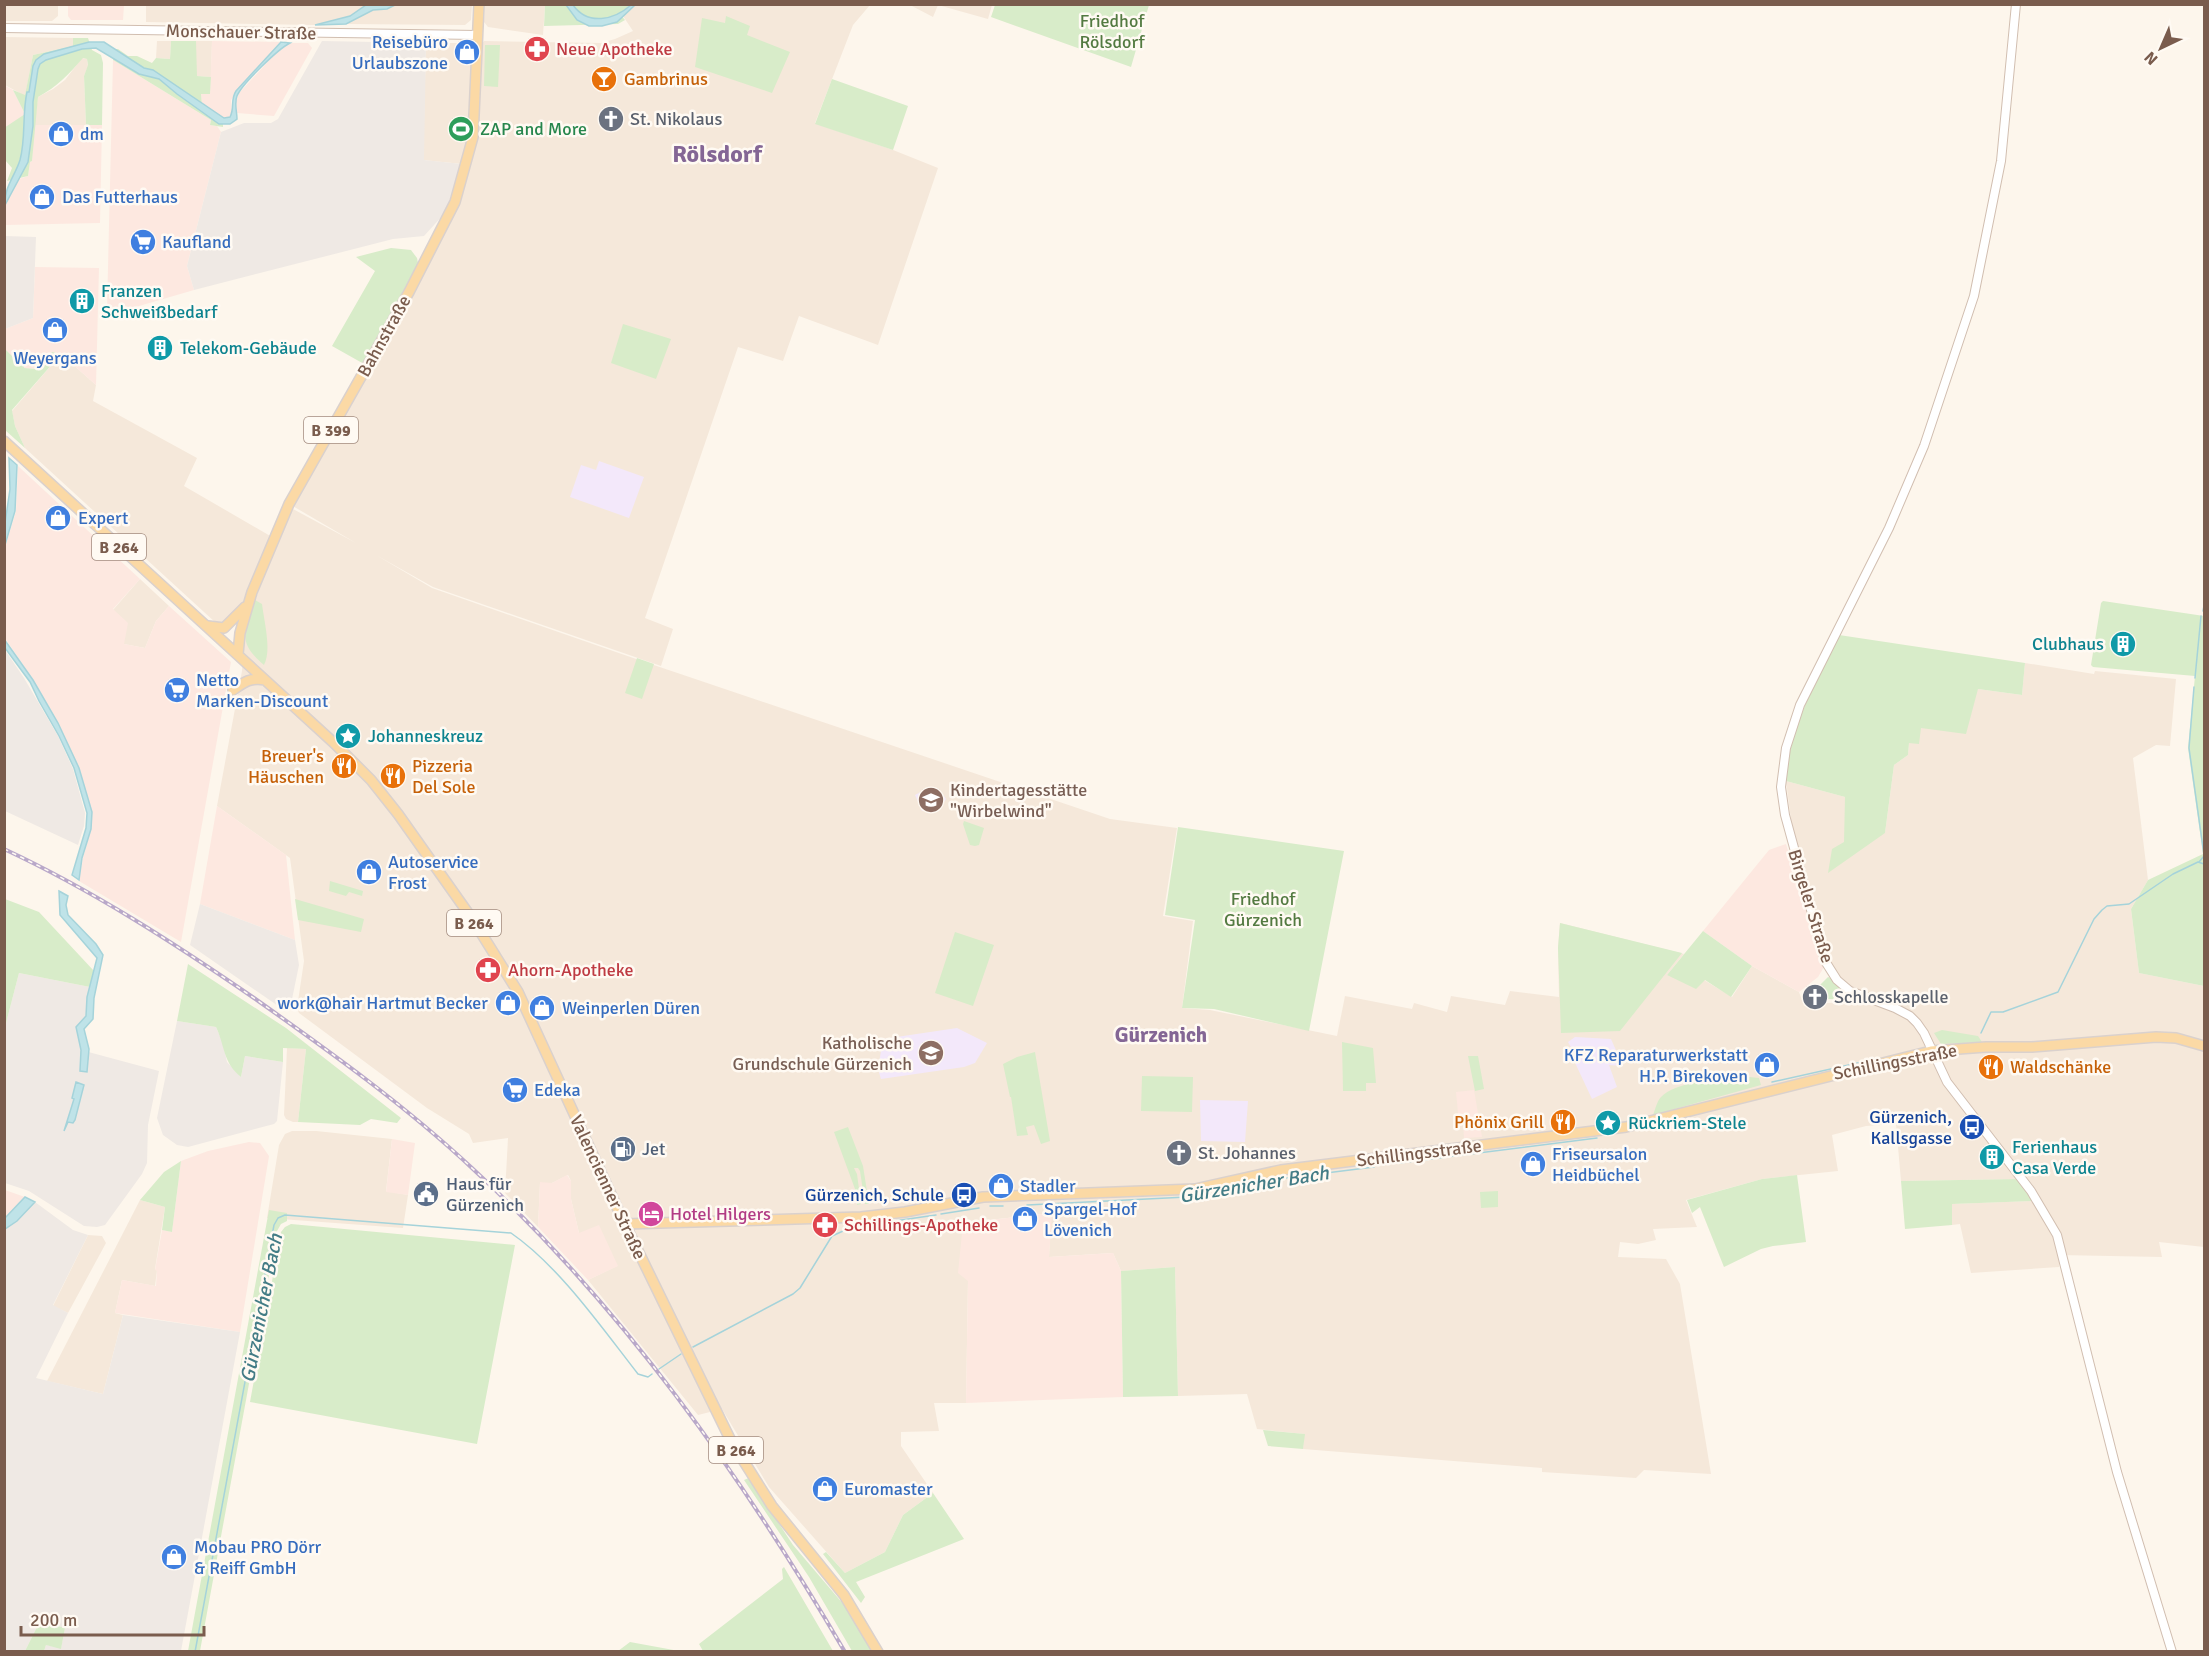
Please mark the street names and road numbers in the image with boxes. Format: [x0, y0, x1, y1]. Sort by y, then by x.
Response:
street label: Monschauer Straße [166, 20, 316, 44]
street label: Bahnstraße [353, 291, 415, 381]
road number: B 399 [304, 417, 358, 443]
road number: B 264 [92, 534, 146, 560]
street label: Birgeler Straße [1783, 847, 1839, 965]
road number: B 264 [447, 910, 501, 936]
street label: Schillingsstraße [1831, 1039, 1959, 1085]
street label: Valencienner Straße [565, 1111, 651, 1263]
street label: Schillingsstraße [1355, 1134, 1483, 1172]
road number: B 264 [709, 1437, 763, 1463]

